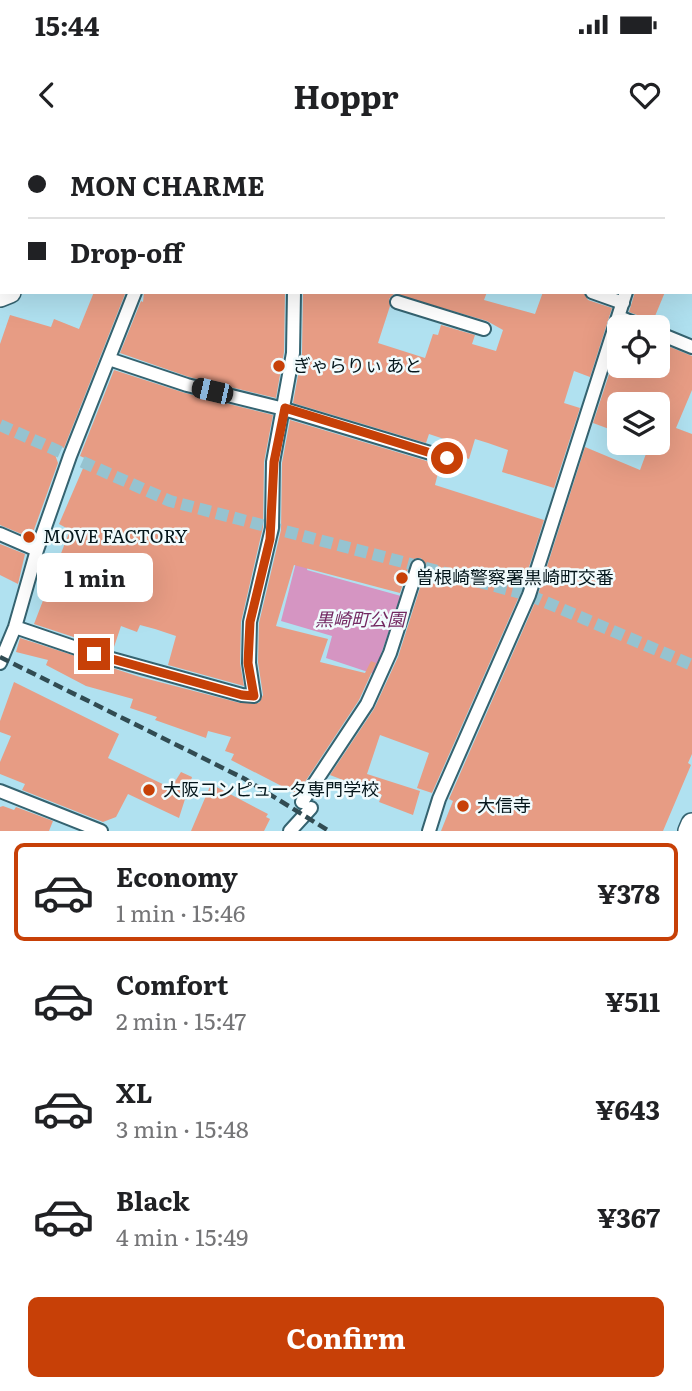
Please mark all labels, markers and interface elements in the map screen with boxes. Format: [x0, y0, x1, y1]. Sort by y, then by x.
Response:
text: 15:44 [35, 5, 99, 44]
text: Hoppr [293, 71, 399, 119]
icon: back [28, 76, 66, 114]
icon: heart [626, 76, 664, 114]
text: MON CHARME [70, 165, 265, 204]
text: Drop-off [70, 232, 183, 271]
map controls [607, 315, 670, 455]
button: locate [607, 315, 670, 378]
place label: ぎゃらりぃ あと [293, 351, 422, 378]
marker: ぎゃらりぃ あと [271, 358, 287, 374]
car [190, 376, 235, 406]
button: layers [607, 392, 670, 455]
route start [431, 442, 463, 474]
place label: MOVE FACTORY [43, 522, 188, 549]
marker: MOVE FACTORY [21, 529, 37, 545]
callout: 1 min [36, 552, 152, 602]
text: 1 min [64, 560, 126, 594]
place label: 曽根崎警察署黒崎町交番 [416, 563, 614, 590]
marker: 曽根崎警察署黒崎町交番 [394, 570, 410, 586]
park label: 黒崎町公園 [315, 605, 408, 632]
route end [78, 638, 110, 670]
place label: 大阪コンピュータ専門学校 [163, 775, 379, 802]
marker: 大阪コンピュータ専門学校 [141, 782, 157, 798]
place label: 大信寺 [477, 791, 531, 818]
marker: 大信寺 [455, 798, 471, 814]
text: Economy [116, 856, 238, 895]
icon: car [32, 861, 95, 924]
text: ¥378 [597, 873, 660, 912]
text: 1 min · 15:46 [116, 895, 245, 929]
text: Comfort [116, 964, 228, 1003]
icon: car [32, 969, 95, 1032]
text: ¥511 [605, 981, 660, 1020]
text: 2 min · 15:47 [116, 1003, 246, 1037]
text: XL [116, 1072, 153, 1111]
icon: car [32, 1077, 95, 1140]
text: ¥643 [595, 1089, 660, 1128]
text: 3 min · 15:48 [116, 1111, 249, 1145]
text: Black [116, 1180, 190, 1219]
icon: car [32, 1185, 95, 1248]
text: ¥367 [597, 1197, 660, 1236]
text: 4 min · 15:49 [116, 1219, 248, 1253]
button: Confirm [28, 1297, 664, 1377]

